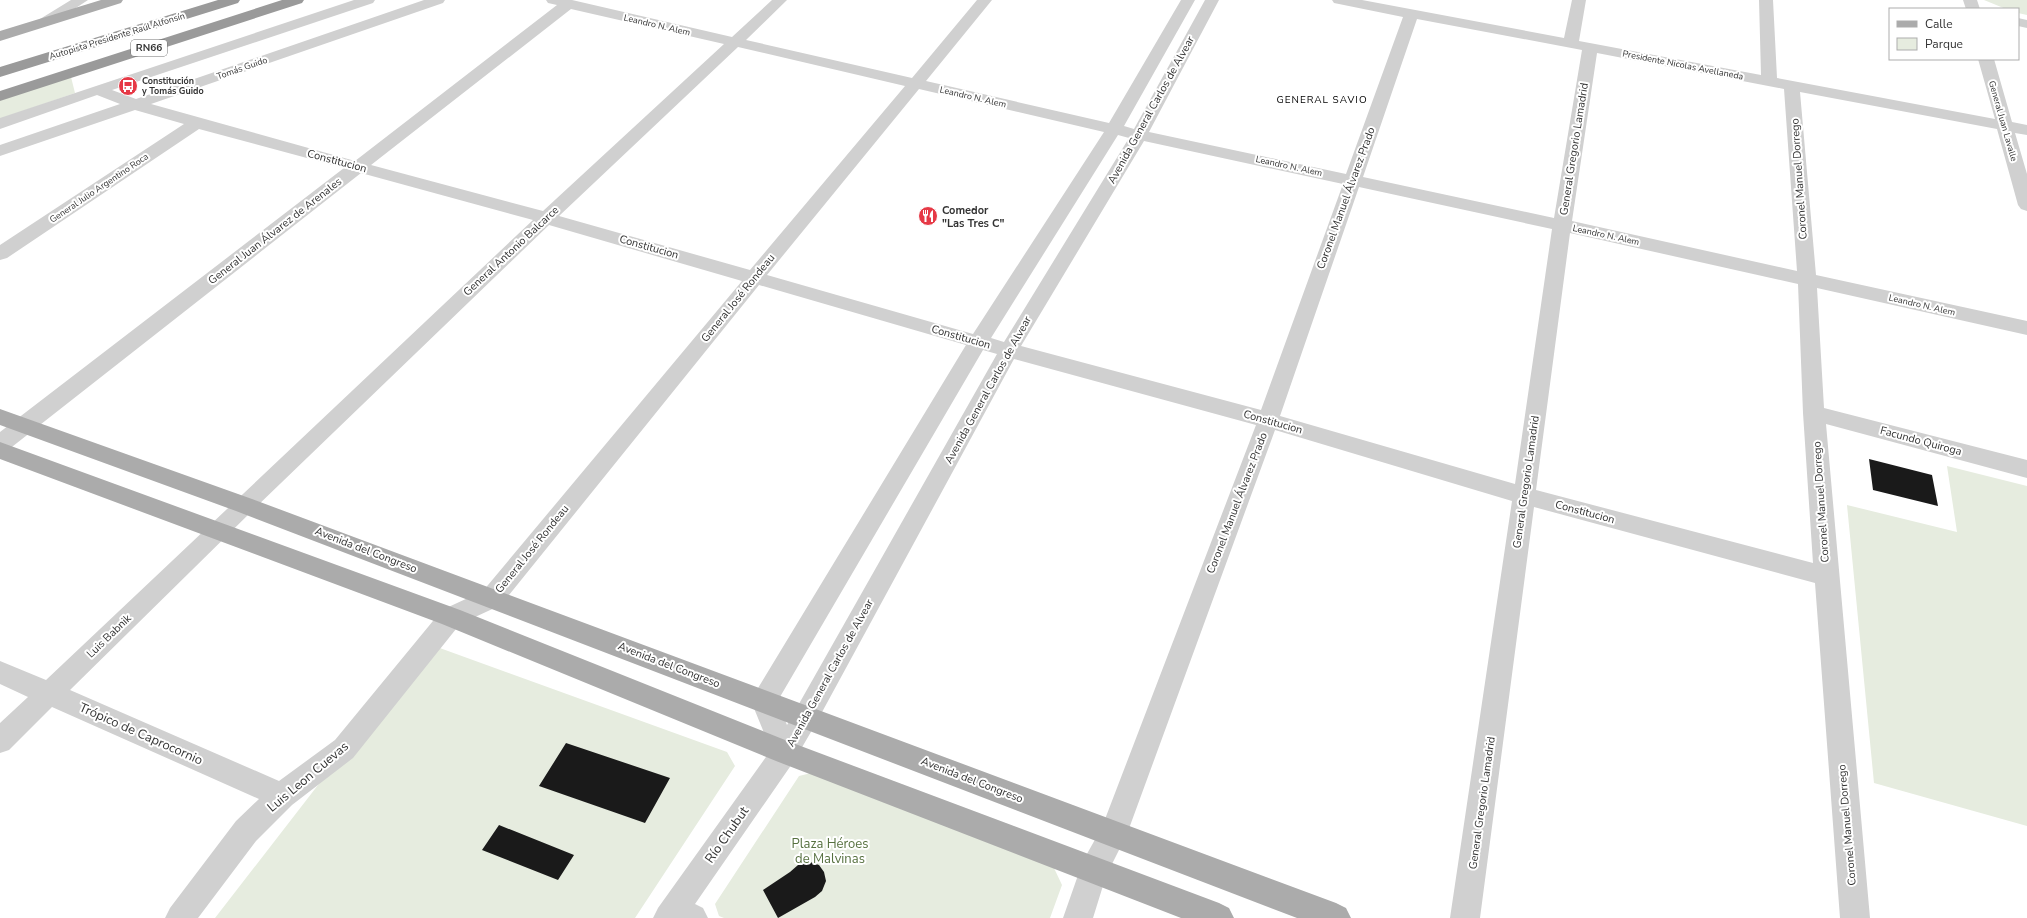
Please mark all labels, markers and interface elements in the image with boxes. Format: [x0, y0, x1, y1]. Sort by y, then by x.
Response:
legend [1889, 8, 2019, 60]
street label: Autopista Presidente Raúl Alfonsín [48, 10, 186, 62]
street label: Leandro N. Alem [623, 12, 692, 39]
text: Calle [1925, 16, 1953, 32]
street label: Avenida General Carlos de Alvear [1104, 33, 1198, 187]
text: Parque [1925, 36, 1963, 52]
road number: RN66 [131, 40, 167, 56]
street label: Presidente Nicolas Avellaneda [1622, 47, 1745, 83]
street label: Tomás Guido [215, 54, 269, 82]
bus stop icon: Constitución y Tomás Guido [117, 75, 139, 97]
place label: Constitución y Tomás Guido [141, 75, 204, 97]
street label: General Juan Lavalle [1986, 79, 2020, 163]
street label: General Gregorio Lamadrid [1556, 82, 1592, 216]
street label: Leandro N. Alem [939, 84, 1008, 111]
district label: GENERAL SAVIO [1276, 93, 1368, 107]
street label: Coronel Manuel Dorrego [1787, 118, 1811, 240]
street label: Coronel Manuel Álvarez Prado [1312, 125, 1379, 271]
street label: Constitucion [306, 146, 368, 176]
street label: General Julio Argentino Roca [47, 150, 151, 226]
street label: Leandro N. Alem [1255, 153, 1324, 179]
street label: General Juan Álvarez de Arenales [204, 173, 345, 288]
street label: General Antonio Balcarce [460, 203, 562, 299]
place label: Comedor "Las Tres C" [942, 203, 1004, 231]
restaurant icon: Comedor "Las Tres C" [917, 205, 939, 227]
street label: Leandro N. Alem [1572, 222, 1641, 248]
street label: Constitucion [618, 231, 680, 263]
street label: General José Rondeau [698, 251, 778, 345]
street label: Leandro N. Alem [1888, 292, 1957, 319]
street label: Avenida General Carlos de Alvear [941, 313, 1035, 467]
street label: Constitucion [930, 321, 992, 353]
street label: Constitucion [1242, 406, 1304, 438]
street label: General Gregorio Lamadrid [1509, 415, 1543, 549]
street label: Facundo Quiroga [1879, 423, 1964, 459]
street label: Coronel Manuel Álvarez Prado [1202, 430, 1271, 576]
street label: Coronel Manuel Dorrego [1809, 441, 1833, 563]
street label: Constitucion [1554, 497, 1616, 527]
street label: General José Rondeau [492, 502, 572, 596]
street label: Avenida del Congreso [313, 524, 419, 576]
street label: Avenida General Carlos de Alvear [783, 596, 877, 750]
street label: Luis Babnik [83, 611, 135, 661]
street label: Avenida del Congreso [616, 639, 722, 691]
street label: Trópico de Caprocornio [76, 699, 206, 769]
street label: General Gregorio Lamadrid [1465, 736, 1499, 870]
street label: Luis Leon Cuevas [263, 738, 353, 816]
street label: Avenida del Congreso [919, 754, 1025, 806]
street label: Coronel Manuel Dorrego [1834, 764, 1860, 886]
street label: Río Chubut [701, 803, 753, 867]
park label: Plaza Héroes de Malvinas [792, 835, 868, 868]

